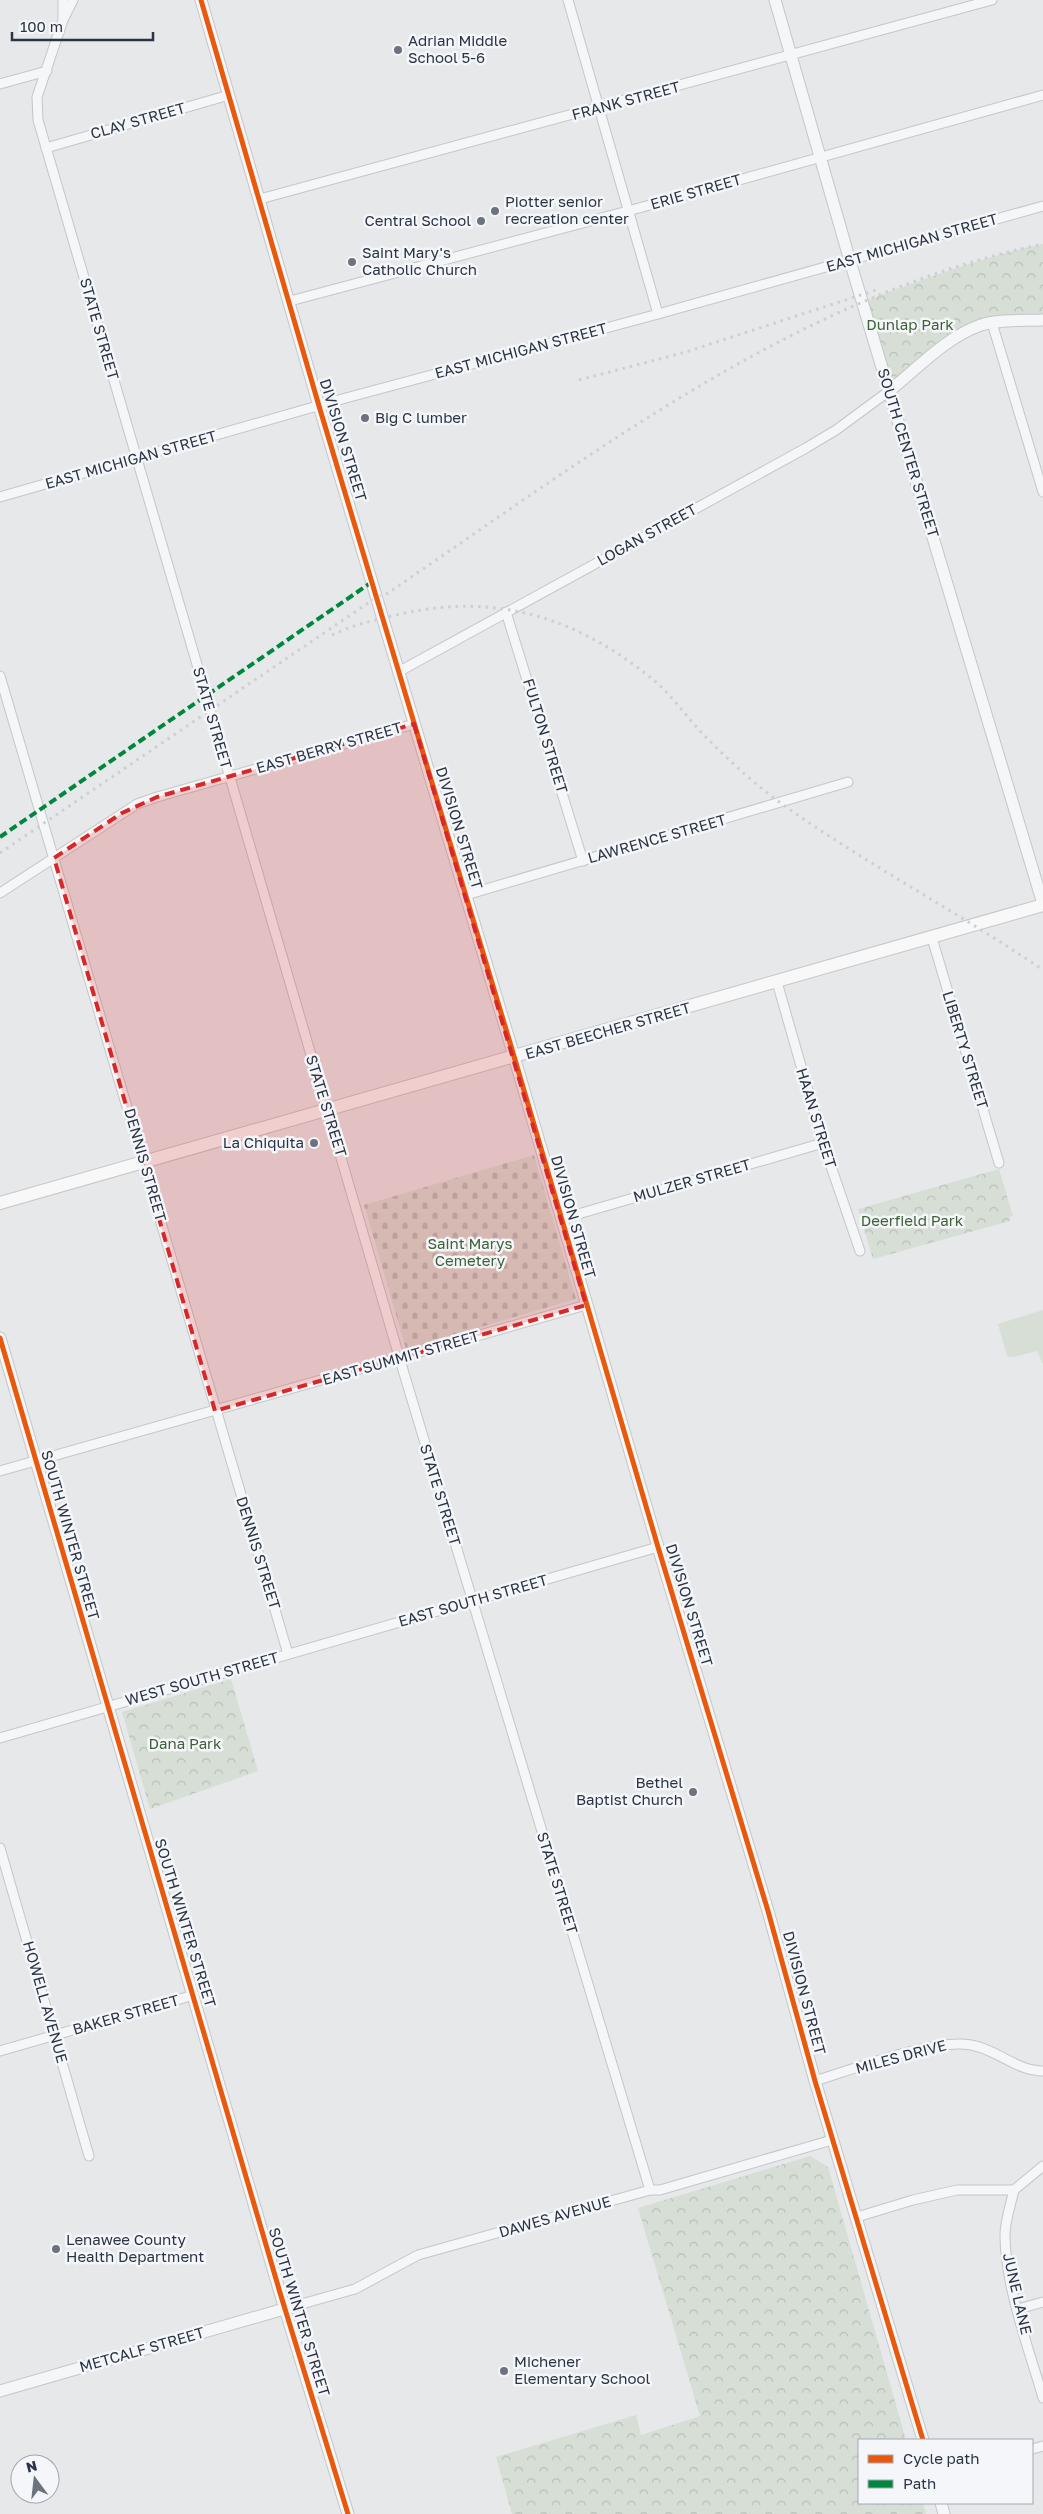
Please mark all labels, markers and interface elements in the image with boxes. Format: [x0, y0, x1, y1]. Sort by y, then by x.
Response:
scale bar [12, 10, 154, 42]
text: 100 m [20, 17, 63, 35]
place label: Adrian Middle School 5-6 [408, 31, 507, 66]
marker: Adrian Middle School 5-6 [392, 44, 404, 56]
street label: FRANK STREET [570, 77, 682, 123]
street label: CLAY STREET [88, 98, 187, 142]
street label: ERIE STREET [648, 169, 743, 213]
place label: Piotter senior recreation center [505, 192, 629, 227]
marker: Piotter senior recreation center [489, 205, 501, 217]
street label: EAST MICHIGAN STREET [824, 209, 1000, 275]
place label: Central School [364, 211, 471, 229]
marker: Central School [475, 215, 487, 227]
place label: Saint Mary's Catholic Church [362, 243, 477, 278]
marker: Saint Mary's Catholic Church [346, 256, 358, 268]
street label: STATE STREET [77, 276, 123, 382]
park label: Dunlap Park [866, 315, 954, 333]
street label: EAST MICHIGAN STREET [433, 318, 609, 382]
street label: SOUTH CENTER STREET [875, 366, 943, 539]
street label: DIVISION STREET [317, 376, 371, 503]
place label: Big C lumber [375, 408, 467, 426]
marker: Big C lumber [359, 412, 371, 424]
street label: EAST MICHIGAN STREET [43, 426, 219, 492]
street label: LOGAN STREET [594, 499, 700, 569]
street label: STATE STREET [190, 665, 236, 771]
street label: FULTON STREET [520, 676, 572, 795]
street label: EAST BERRY STREET [254, 718, 404, 776]
street label: DIVISION STREET [433, 764, 487, 891]
street label: LAWRENCE STREET [585, 810, 728, 866]
street label: LIBERTY STREET [939, 989, 992, 1111]
street label: EAST BEECHER STREET [523, 998, 693, 1062]
street label: STATE STREET [303, 1053, 351, 1159]
street label: HAAN STREET [793, 1066, 841, 1170]
street label: DENNIS STREET [121, 1106, 171, 1224]
place label: La Chiquita [223, 1133, 304, 1151]
marker: La Chiquita [308, 1137, 320, 1149]
street label: DIVISION STREET [548, 1153, 600, 1280]
street label: MULZER STREET [631, 1155, 753, 1205]
park label: Deerfield Park [861, 1211, 964, 1229]
park label: Saint Marys Cemetery [428, 1234, 513, 1269]
street label: EAST SUMMIT STREET [320, 1326, 481, 1388]
street label: STATE STREET [417, 1442, 465, 1548]
street label: SOUTH WINTER STREET [38, 1448, 104, 1622]
street label: DENNIS STREET [233, 1494, 285, 1611]
street label: DIVISION STREET [663, 1541, 717, 1668]
street label: EAST SOUTH STREET [396, 1570, 549, 1630]
street label: WEST SOUTH STREET [123, 1647, 281, 1709]
park label: Dana Park [149, 1734, 222, 1752]
place label: Bethel Baptist Church [576, 1773, 683, 1808]
marker: Bethel Baptist Church [687, 1786, 699, 1798]
street label: STATE STREET [534, 1830, 582, 1936]
street label: SOUTH WINTER STREET [152, 1836, 220, 2009]
street label: DIVISION STREET [780, 1929, 830, 2057]
street label: HOWELL AVENUE [20, 1939, 72, 2065]
street label: BAKER STREET [70, 1990, 181, 2038]
street label: MILES DRIVE [853, 2035, 948, 2077]
street label: DAWES AVENUE [497, 2191, 613, 2241]
street label: SOUTH WINTER STREET [266, 2225, 334, 2398]
place label: Lenawee County Health Department [66, 2230, 204, 2265]
marker: Lenawee County Health Department [50, 2243, 62, 2255]
street label: JUNE LANE [1000, 2251, 1036, 2336]
street label: METCALF STREET [77, 2323, 206, 2375]
place label: Michener Elementary School [514, 2352, 650, 2387]
marker: Michener Elementary School [498, 2365, 510, 2377]
legend [858, 2439, 1033, 2504]
text: Cycle path [903, 2449, 979, 2467]
north arrow [10, 2454, 60, 2504]
text: N [24, 2456, 39, 2476]
text: Path [903, 2474, 936, 2492]

